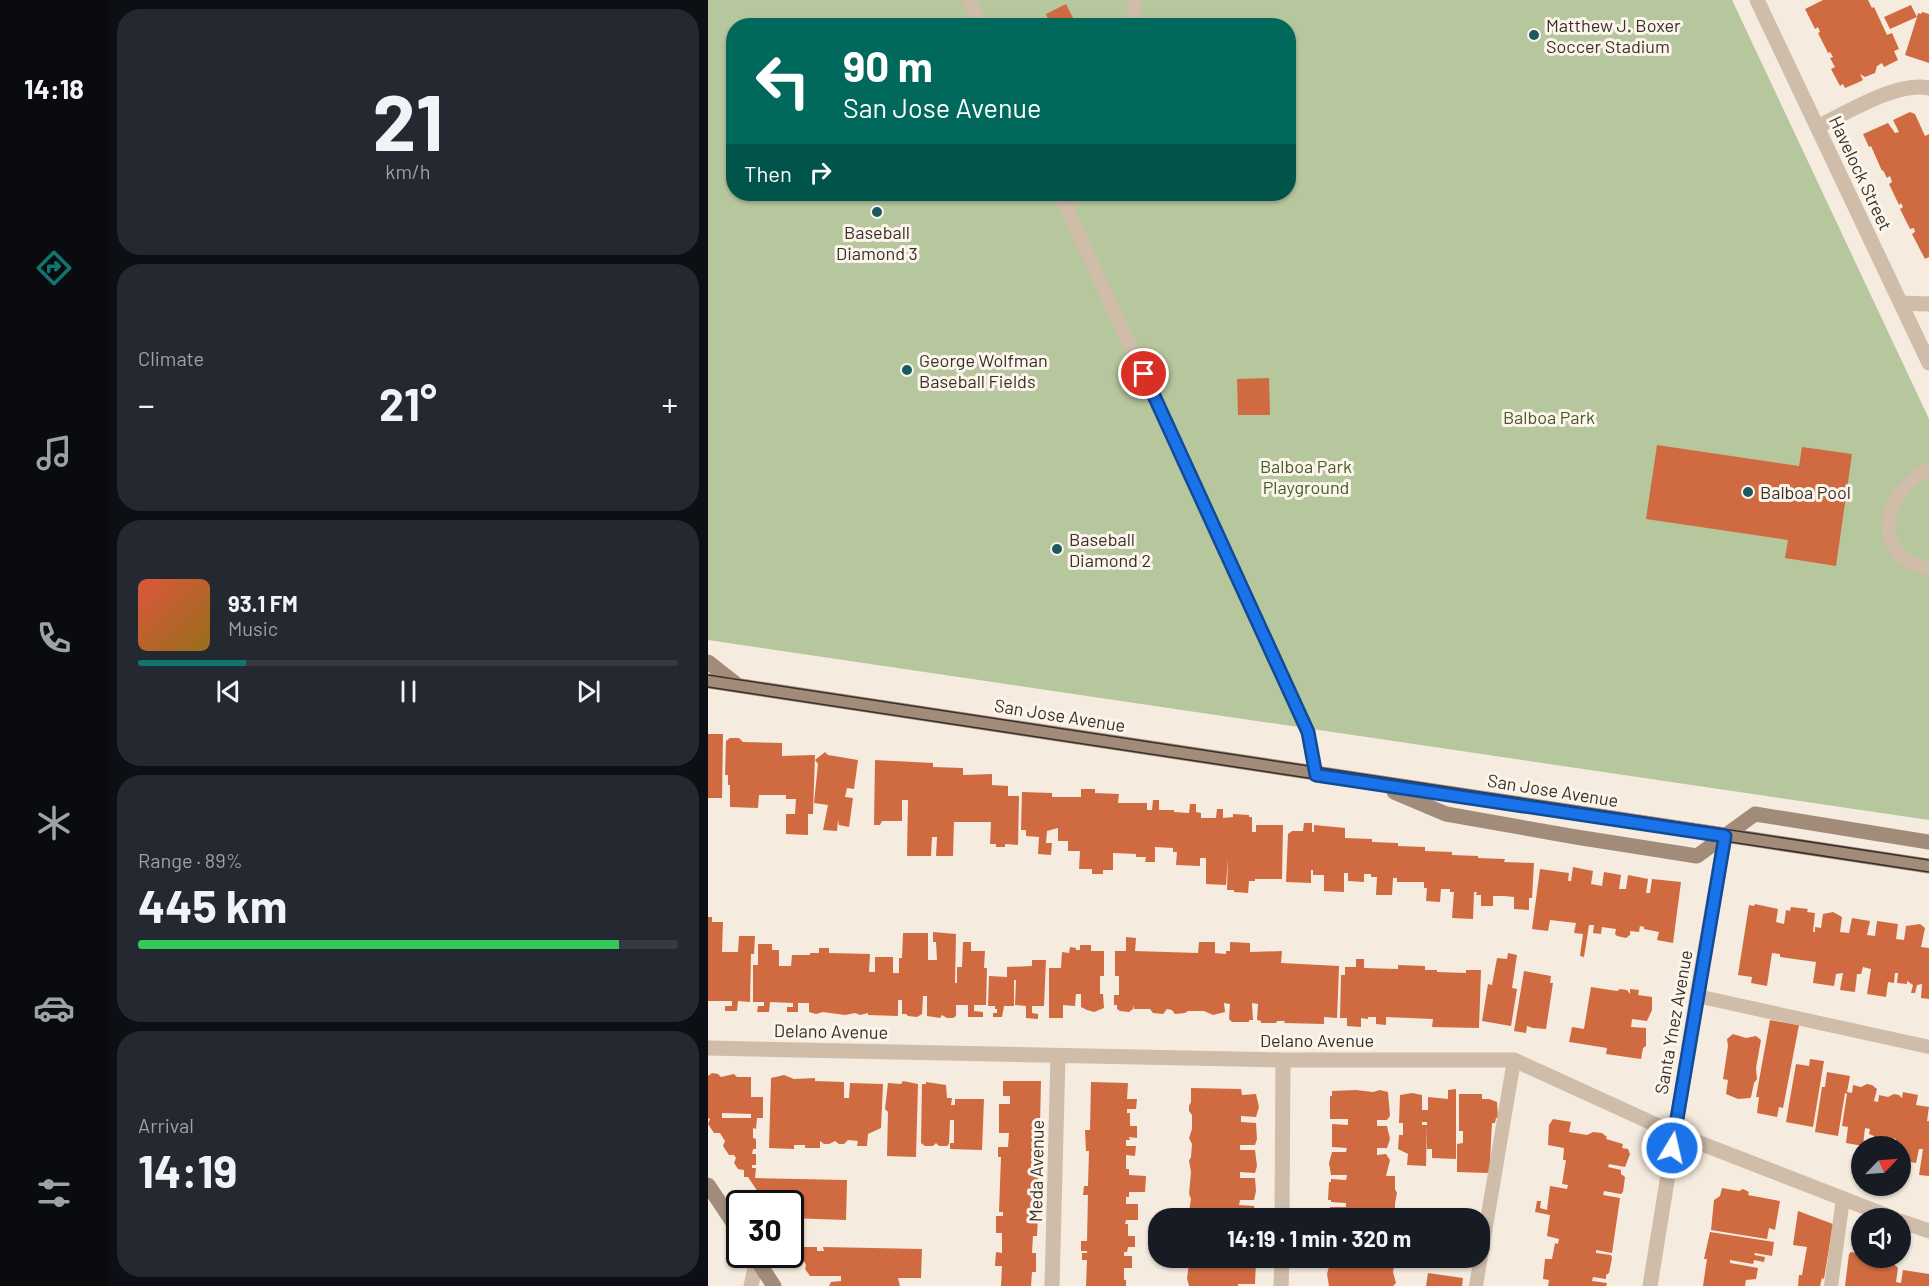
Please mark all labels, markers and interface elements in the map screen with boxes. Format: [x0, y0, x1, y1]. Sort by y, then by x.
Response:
place label: Matthew J. Boxer Soccer Stadium [1546, 14, 1681, 57]
marker: Matthew J. Boxer Soccer Stadium [1527, 28, 1541, 42]
text: 90 m [843, 40, 933, 90]
icon: left [744, 42, 822, 120]
text: 14:18 [24, 72, 84, 104]
text: 21 [373, 73, 443, 167]
text: San Jose Avenue [843, 91, 1041, 123]
street label: Havelock Street [1825, 112, 1897, 234]
icon: right [804, 156, 837, 189]
text: km/h [385, 159, 431, 183]
text: Then [744, 160, 792, 186]
marker: Baseball Diamond 3 [870, 205, 884, 219]
place label: Baseball Diamond 3 [836, 221, 918, 264]
icon: directions [33, 247, 75, 289]
text: Climate [138, 346, 204, 370]
pin [1118, 348, 1169, 399]
place label: George Wolfman Baseball Fields [919, 349, 1048, 392]
icon: arrive [1127, 357, 1160, 390]
marker: George Wolfman Baseball Fields [900, 363, 914, 377]
text: 21° [379, 376, 437, 430]
text: − [138, 384, 155, 424]
text: + [662, 384, 678, 424]
park label: Balboa Park [1503, 406, 1595, 428]
icon: music [33, 432, 75, 474]
park label: Balboa Park Playground [1260, 455, 1352, 498]
place label: Balboa Pool [1760, 481, 1851, 503]
marker: Balboa Pool [1741, 485, 1755, 499]
place label: Baseball Diamond 2 [1069, 528, 1151, 571]
marker: Baseball Diamond 2 [1050, 542, 1064, 556]
text: 93.1 FM [228, 590, 298, 616]
text: Music [228, 616, 278, 640]
icon: phone [33, 617, 75, 659]
icon: previous [212, 675, 245, 708]
icon: pause [392, 675, 425, 708]
icon: next [572, 675, 605, 708]
street label: San Jose Avenue [993, 694, 1127, 736]
street label: San Jose Avenue [1486, 769, 1620, 811]
icon: climate [33, 802, 75, 844]
text: Range · 89% [138, 848, 243, 872]
text: 445 km [138, 878, 287, 932]
street label: Santa Ynez Avenue [1649, 948, 1697, 1096]
icon: car [33, 987, 75, 1029]
street label: Delano Avenue [774, 1019, 888, 1043]
street label: Delano Avenue [1260, 1029, 1374, 1051]
text: Arrival [138, 1113, 194, 1137]
position arrow [1640, 1116, 1704, 1180]
street label: Meda Avenue [1024, 1120, 1048, 1222]
north arrow [1851, 1136, 1911, 1196]
map controls [1851, 1136, 1911, 1268]
text: 14:19 [138, 1143, 237, 1197]
icon: filters [33, 1172, 75, 1214]
speed limit sign: 30 [726, 1190, 804, 1268]
button: sound [1851, 1208, 1911, 1268]
text: 14:19 · 1 min · 320 m [1227, 1225, 1411, 1251]

